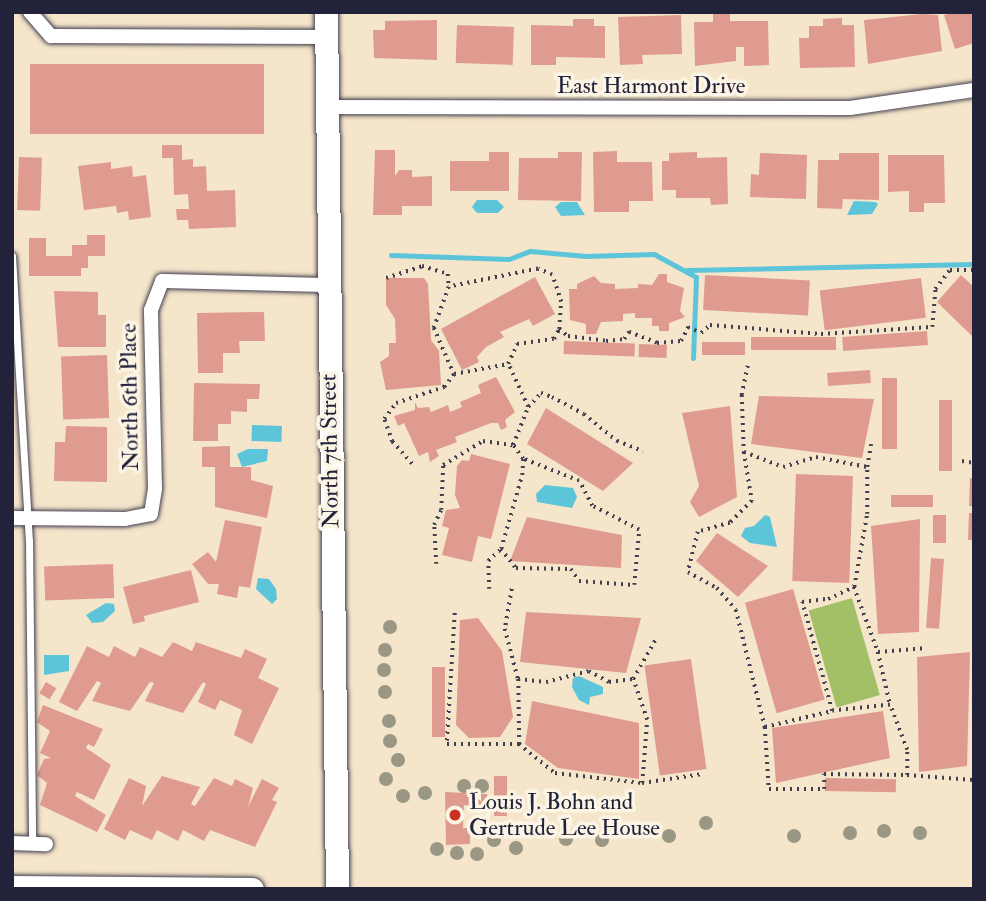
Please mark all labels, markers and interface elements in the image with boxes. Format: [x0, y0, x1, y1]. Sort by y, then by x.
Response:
street label: East Harmont Drive [557, 72, 745, 100]
street label: North 6th Place [115, 323, 145, 471]
street label: North 7th Street [315, 374, 345, 528]
place label: Louis J. Bohn and Gertrude Lee House [469, 788, 660, 842]
marker: Louis J. Bohn and Gertrude Lee House [447, 807, 463, 823]

